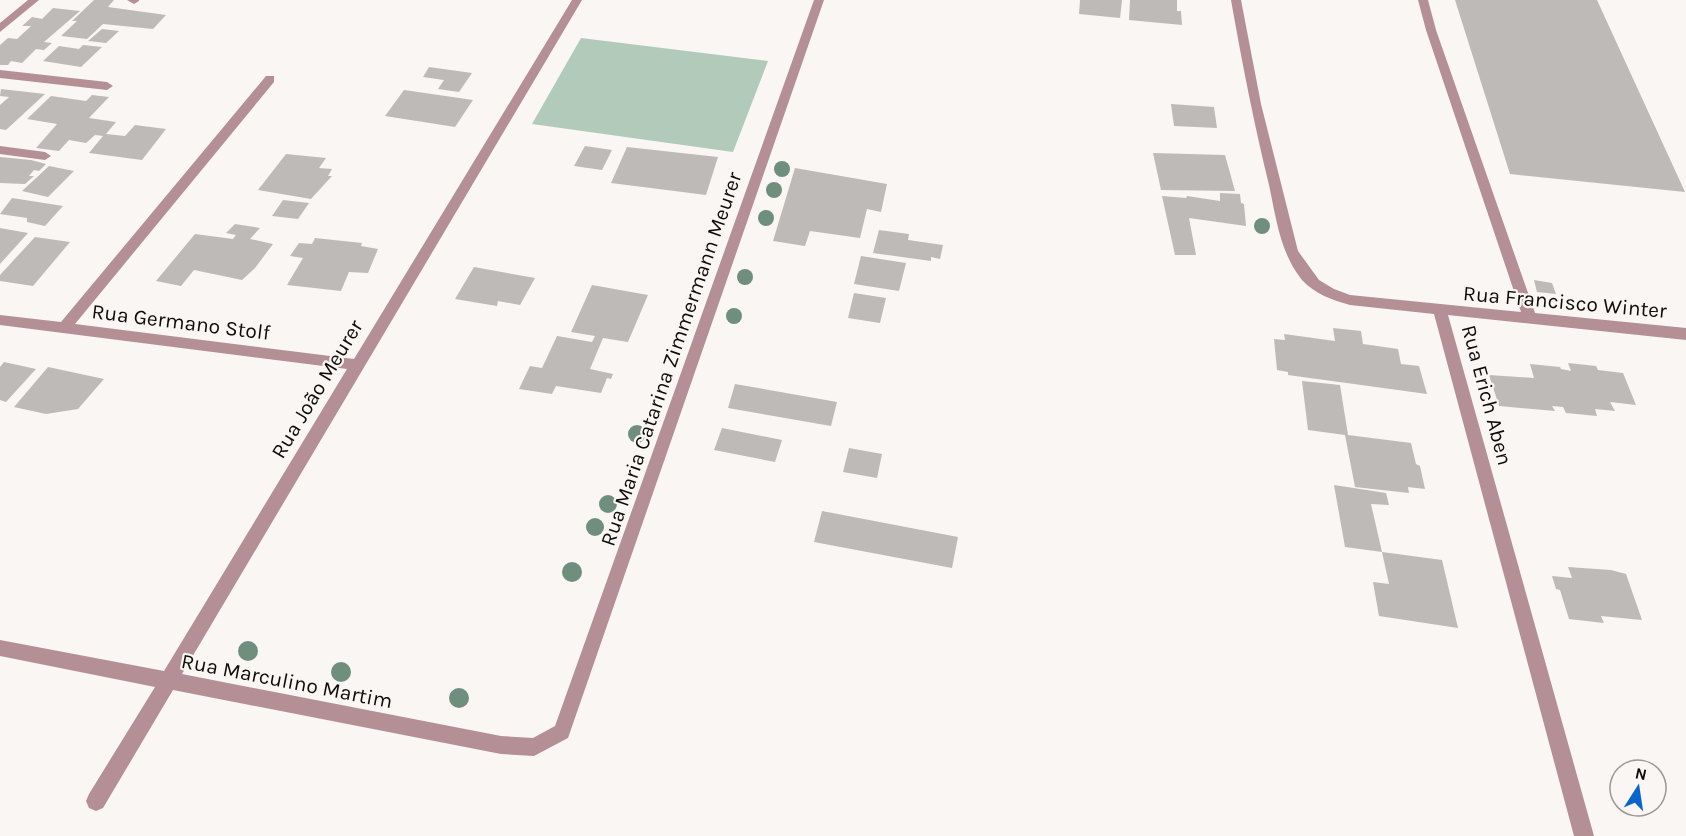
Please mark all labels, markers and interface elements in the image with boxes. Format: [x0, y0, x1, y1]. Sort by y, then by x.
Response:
street label: Rua Maria Catarina Zimmermann Meurer [596, 168, 747, 549]
street label: Rua Francisco Winter [1462, 281, 1668, 323]
street label: Rua Germano Stolf [90, 299, 272, 345]
street label: Rua João Meurer [266, 315, 368, 463]
street label: Rua Erich Aben [1457, 322, 1517, 468]
street label: Rua Marculino Martim [179, 649, 395, 713]
north arrow [1608, 758, 1668, 818]
text: N [1633, 763, 1649, 784]

